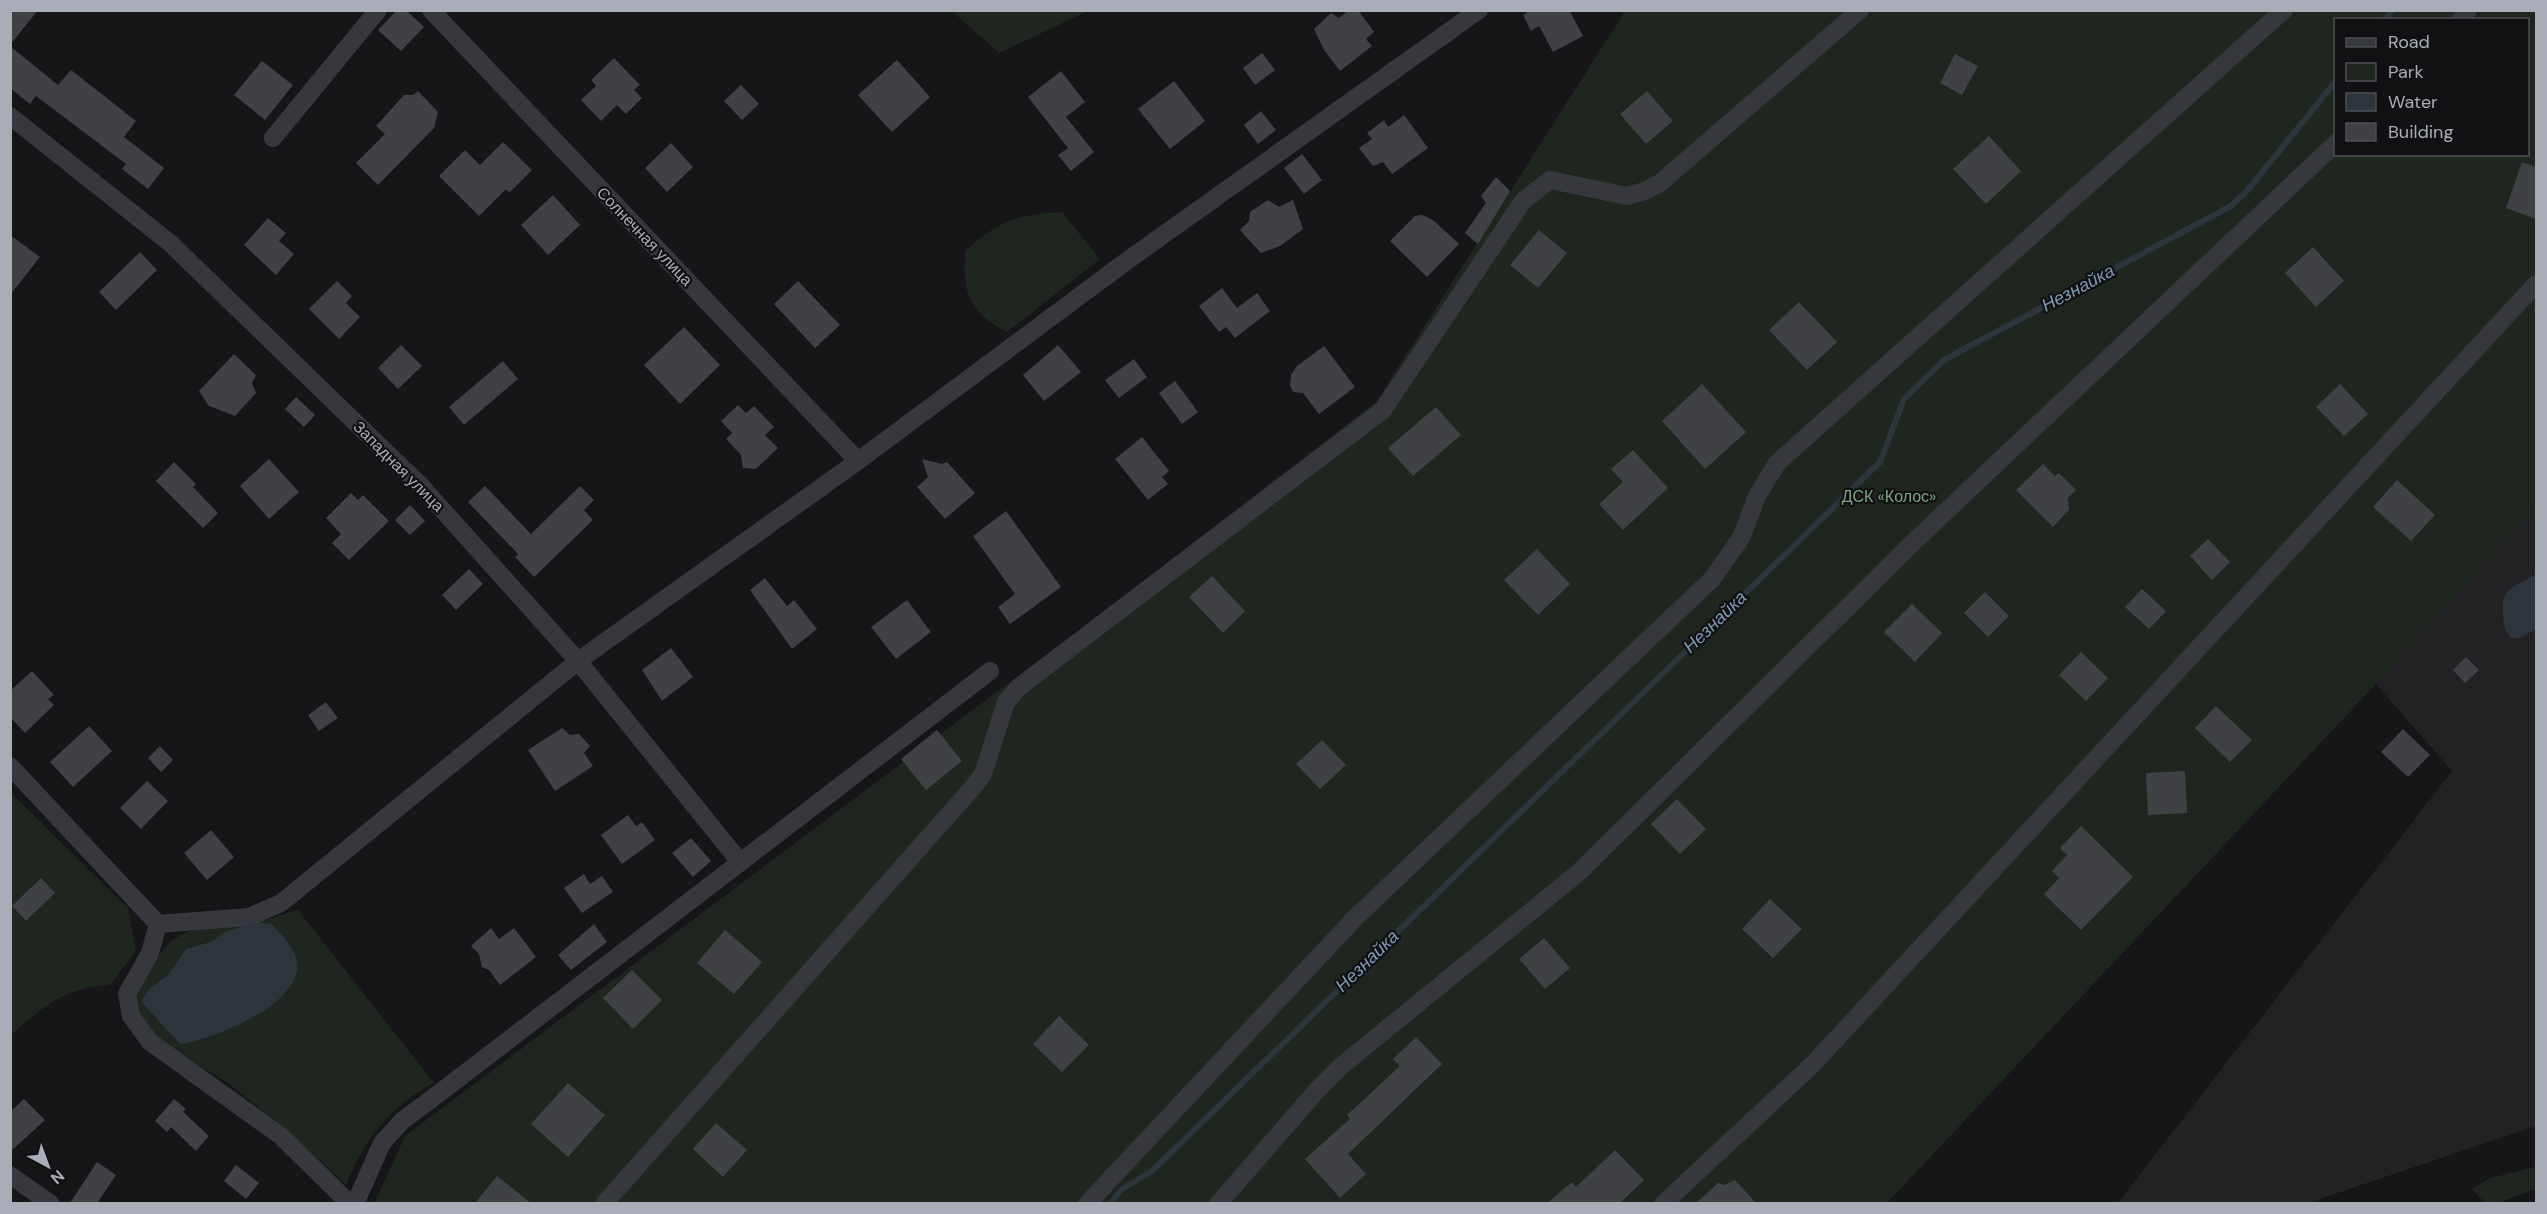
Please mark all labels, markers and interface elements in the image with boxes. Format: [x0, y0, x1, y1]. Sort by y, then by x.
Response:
legend [2334, 18, 2529, 156]
text: Road [2388, 30, 2430, 54]
text: Park [2388, 60, 2424, 84]
text: Water [2388, 90, 2438, 114]
text: Building [2388, 120, 2453, 144]
street label: Солнечная улица [592, 182, 697, 290]
water label: Незнайка [2037, 259, 2119, 317]
street label: Западная улица [349, 416, 449, 516]
park label: ДСК «Колос» [1842, 486, 1936, 507]
water label: Незнайка [1678, 586, 1752, 658]
water label: Незнайка [1330, 925, 1404, 997]
north arrow [18, 1136, 78, 1196]
text: N [46, 1165, 69, 1189]

